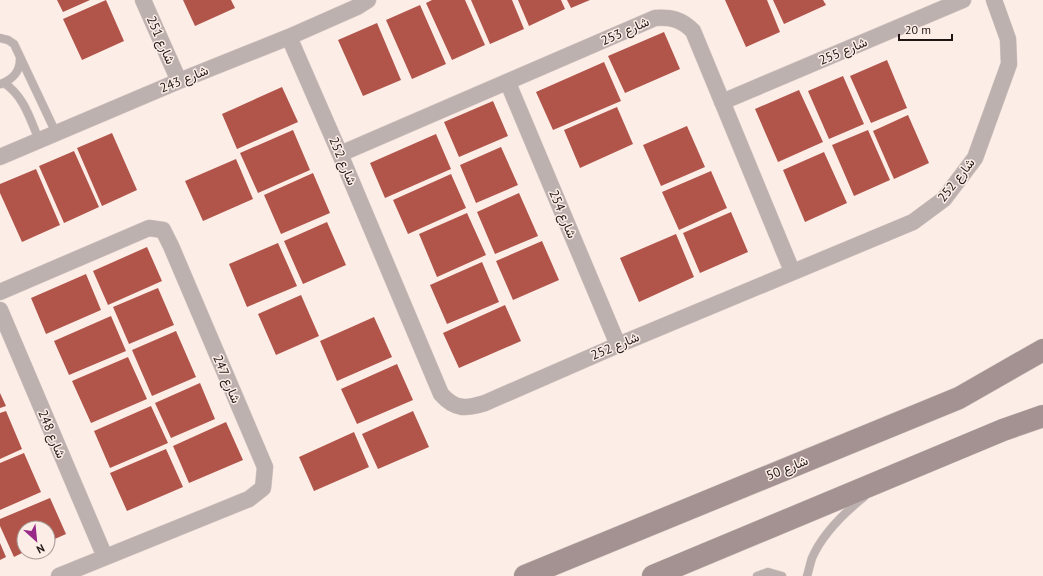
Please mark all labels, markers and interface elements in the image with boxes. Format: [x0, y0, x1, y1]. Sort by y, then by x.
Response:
street label: شارع 251 [142, 13, 179, 67]
street label: شارع 253 [598, 13, 652, 50]
scale bar [899, 16, 952, 42]
text: 20 m [905, 22, 931, 37]
street label: شارع 255 [816, 33, 870, 70]
street label: شارع 243 [157, 62, 211, 97]
street label: شارع 252 [324, 134, 361, 188]
street label: شارع 252 [934, 155, 979, 206]
street label: شارع 254 [544, 187, 581, 241]
street label: شارع 252 [588, 328, 642, 365]
street label: شارع 247 [208, 352, 245, 406]
street label: شارع 248 [33, 407, 70, 461]
street label: شارع 50 [764, 452, 811, 485]
north arrow [16, 520, 56, 560]
text: N [34, 541, 47, 557]

